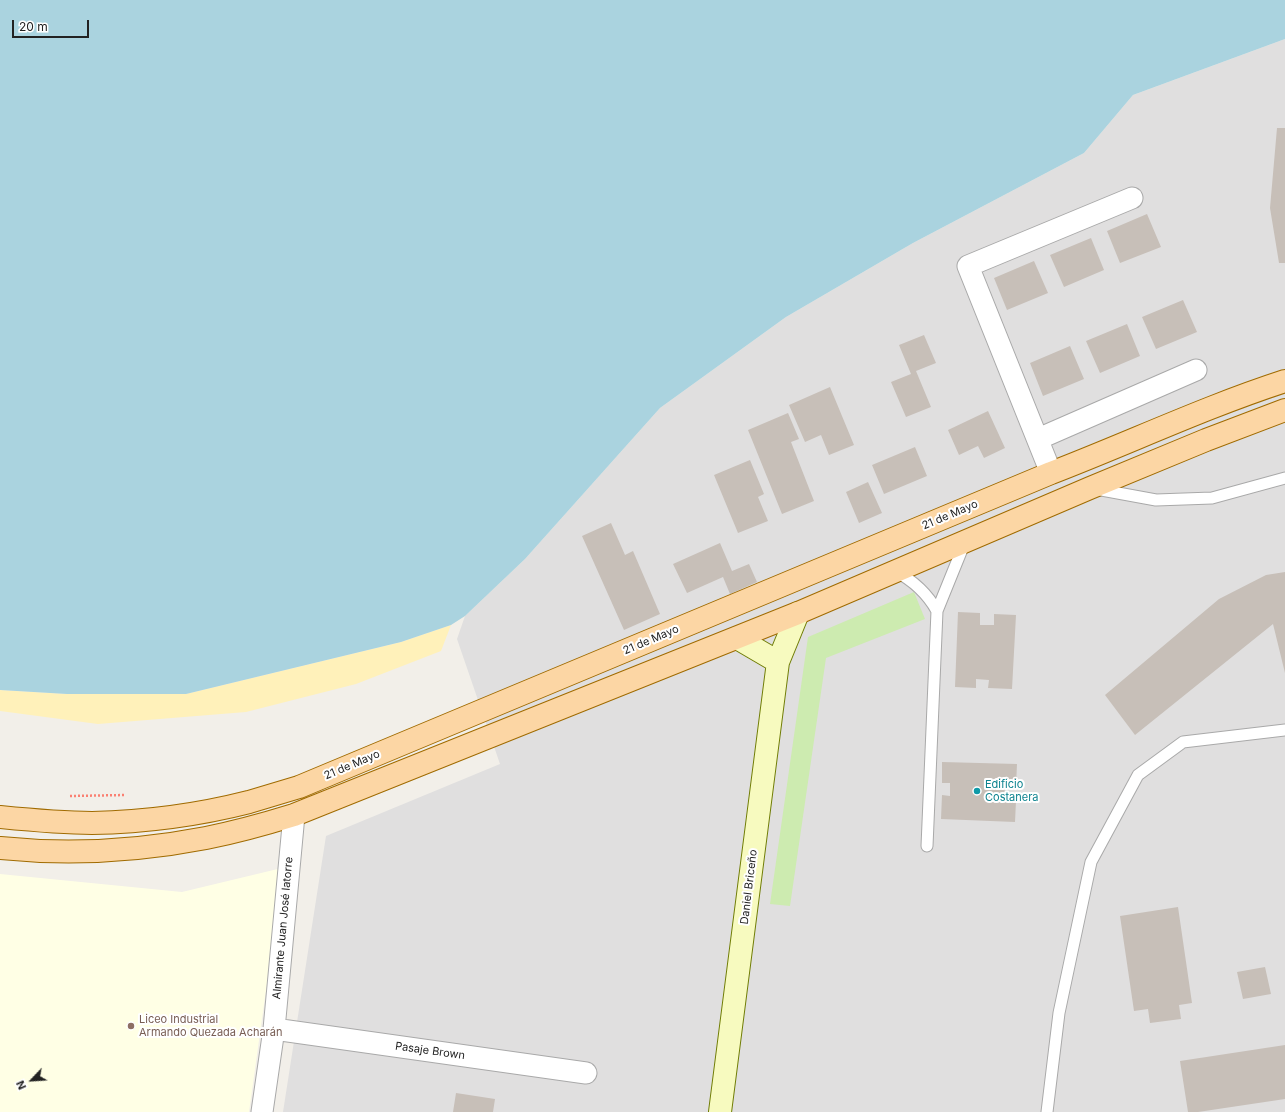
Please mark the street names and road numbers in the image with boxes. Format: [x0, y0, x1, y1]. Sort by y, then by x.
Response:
street label: 21 de Mayo [920, 497, 980, 533]
street label: 21 de Mayo [621, 622, 681, 658]
street label: 21 de Mayo [322, 747, 382, 783]
street label: Daniel Briceño [738, 849, 760, 925]
street label: Almirante Juan José latorre [270, 856, 296, 1000]
street label: Pasaje Brown [394, 1040, 466, 1062]

